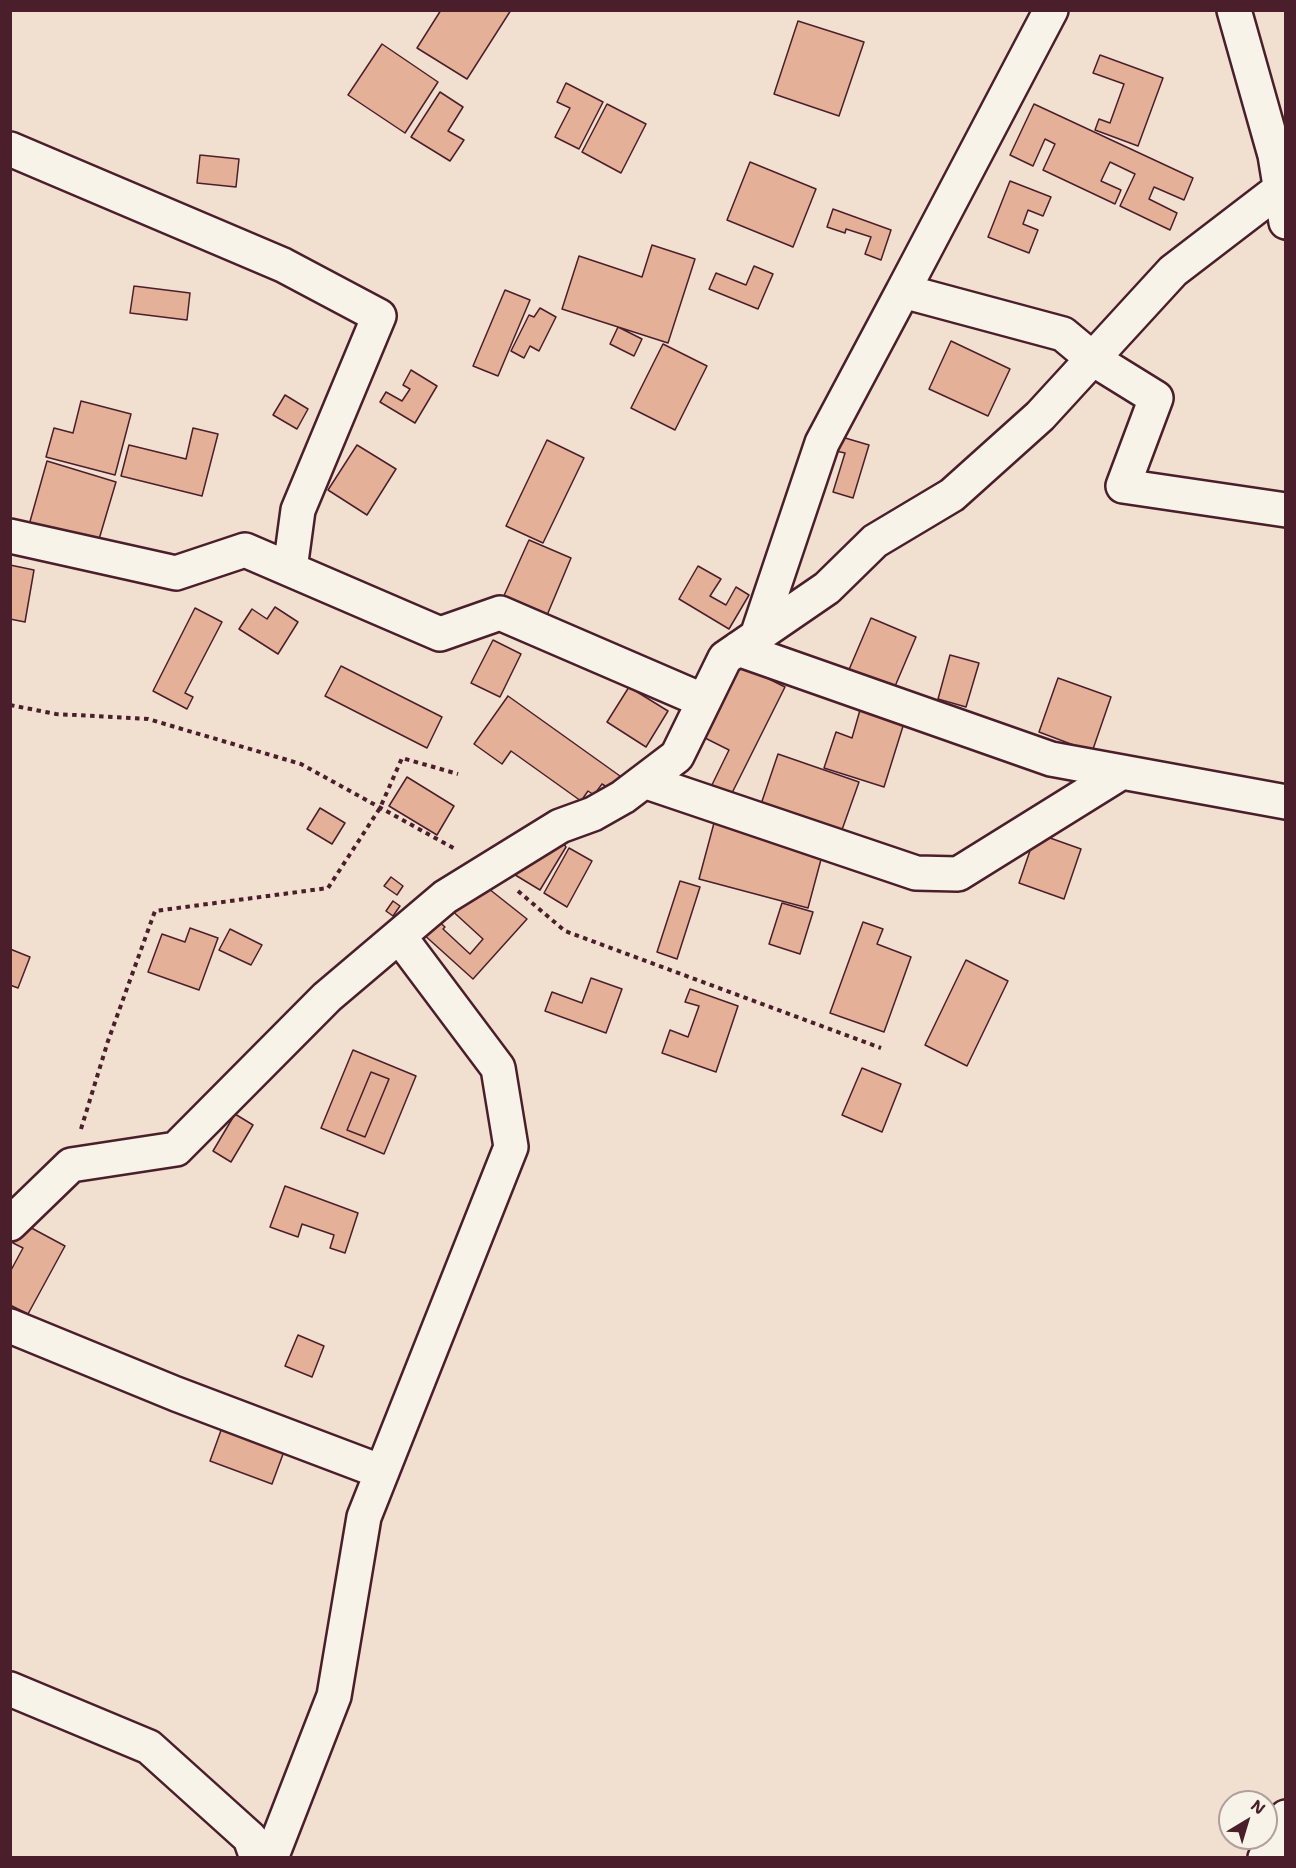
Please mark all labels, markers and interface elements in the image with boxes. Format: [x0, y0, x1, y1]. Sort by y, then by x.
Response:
north arrow [1218, 1790, 1278, 1850]
text: N [1247, 1795, 1270, 1819]

